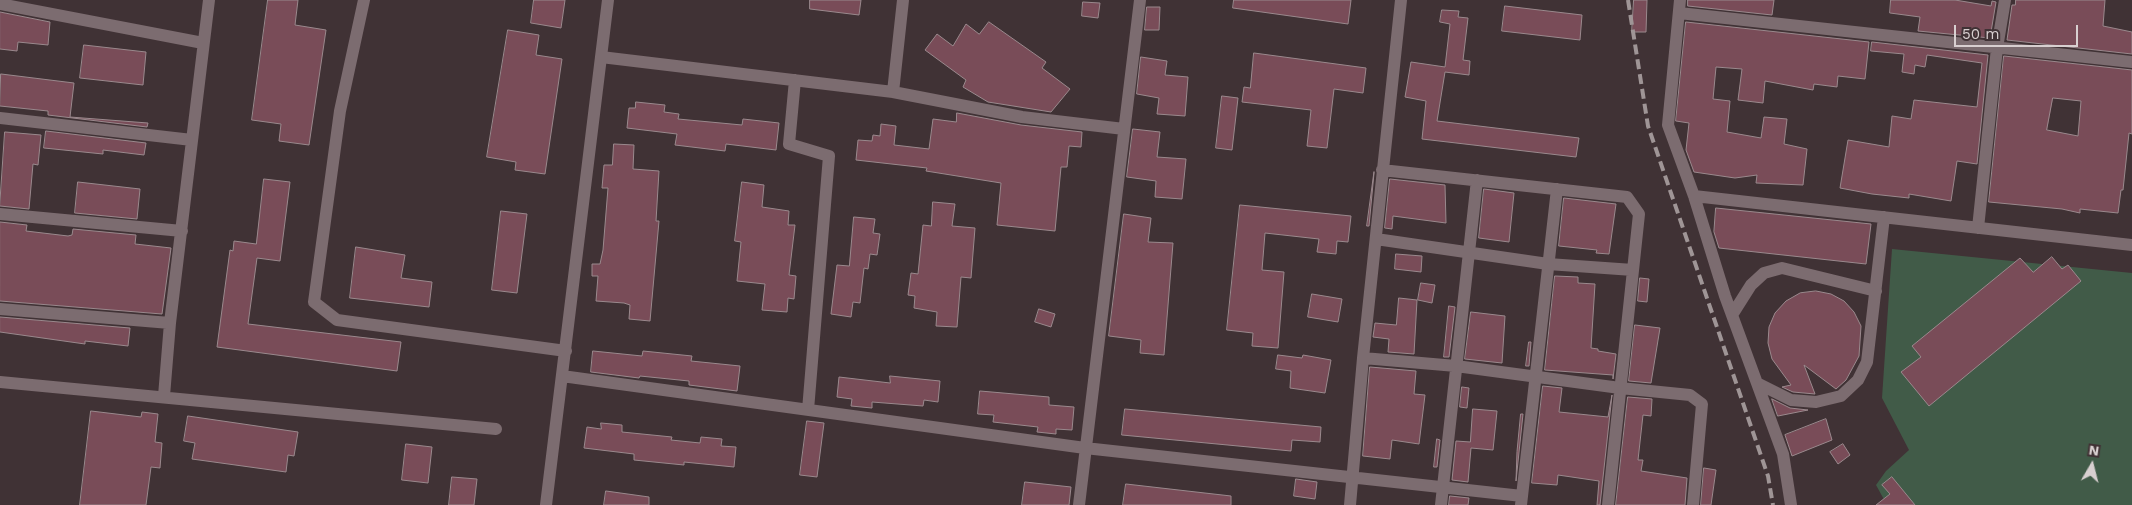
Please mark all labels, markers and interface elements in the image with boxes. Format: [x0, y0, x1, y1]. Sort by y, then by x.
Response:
scale bar [1957, 15, 2081, 47]
text: 50 m [1962, 25, 1999, 43]
north arrow [2067, 440, 2117, 490]
text: N [2088, 442, 2100, 459]

